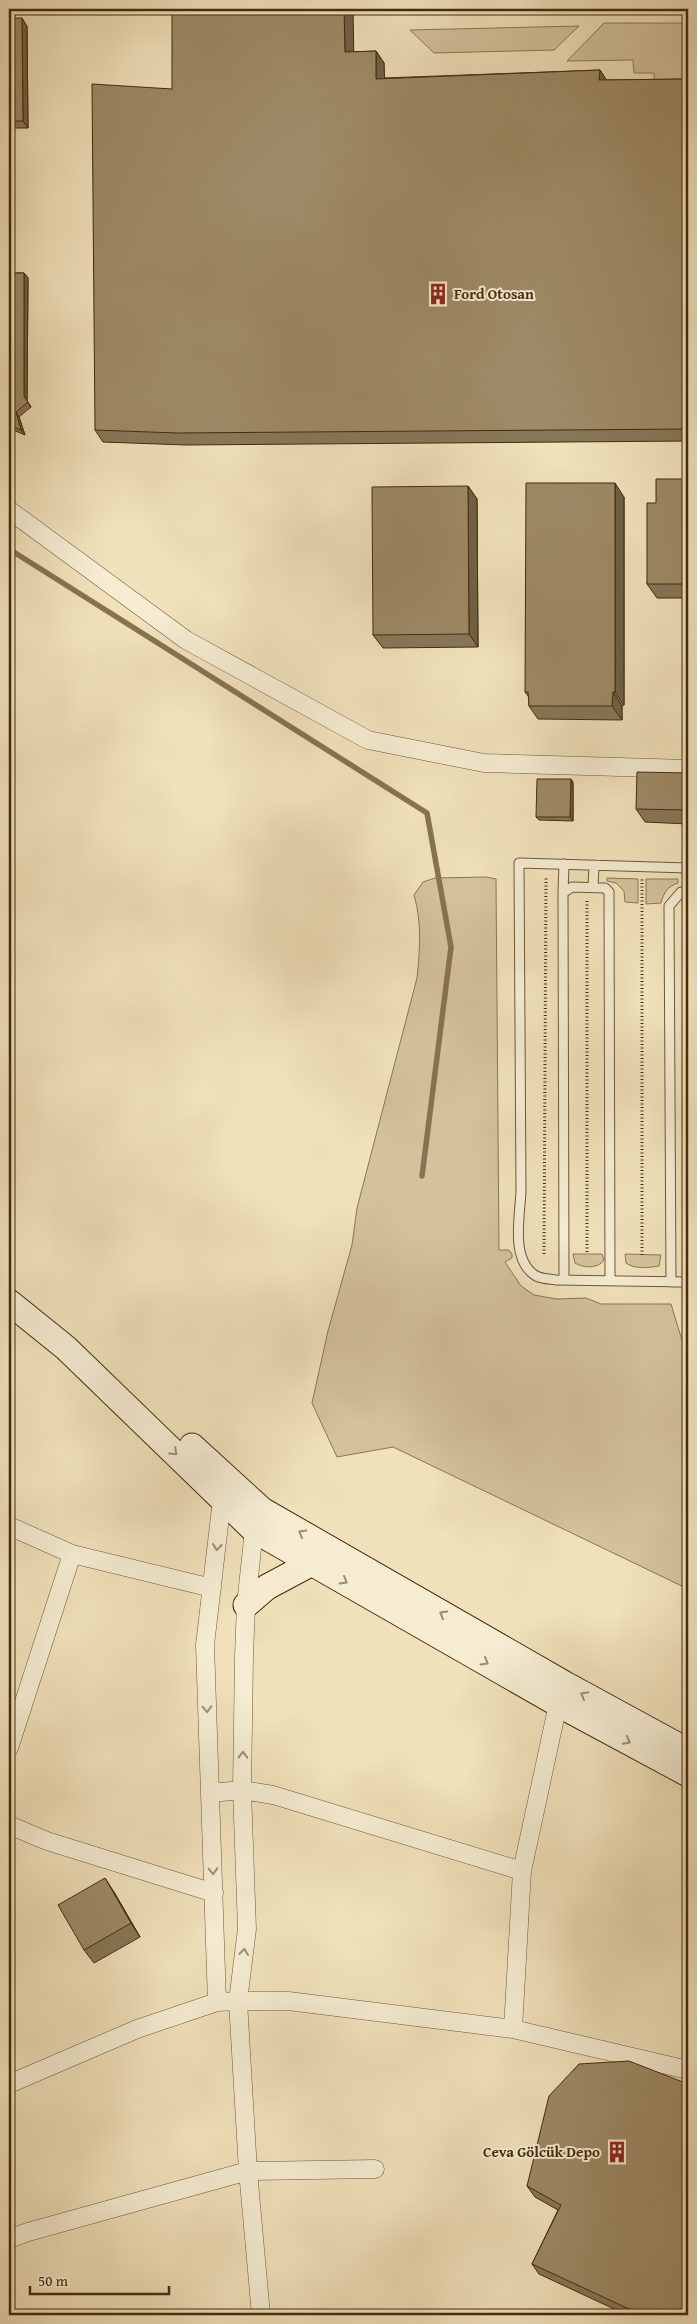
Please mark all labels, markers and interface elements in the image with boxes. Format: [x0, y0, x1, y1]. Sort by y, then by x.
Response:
building icon: Ford Otosan [425, 281, 451, 307]
place label: Ford Otosan [454, 283, 534, 304]
one-way arrow [169, 1446, 178, 1455]
one-way arrow [298, 1529, 307, 1539]
one-way arrow [212, 1543, 223, 1551]
one-way arrow [339, 1575, 348, 1585]
one-way arrow [439, 1611, 448, 1621]
one-way arrow [480, 1656, 489, 1666]
one-way arrow [580, 1691, 589, 1701]
one-way arrow [201, 1705, 212, 1713]
one-way arrow [622, 1735, 631, 1745]
one-way arrow [238, 1751, 248, 1758]
one-way arrow [208, 1868, 218, 1875]
one-way arrow [238, 1948, 249, 1956]
building icon: Ceva Gölcük Depo [604, 2139, 630, 2165]
place label: Ceva Gölcük Depo [483, 2141, 600, 2162]
scale bar [30, 2264, 169, 2296]
text: 50 m [38, 2270, 69, 2291]

